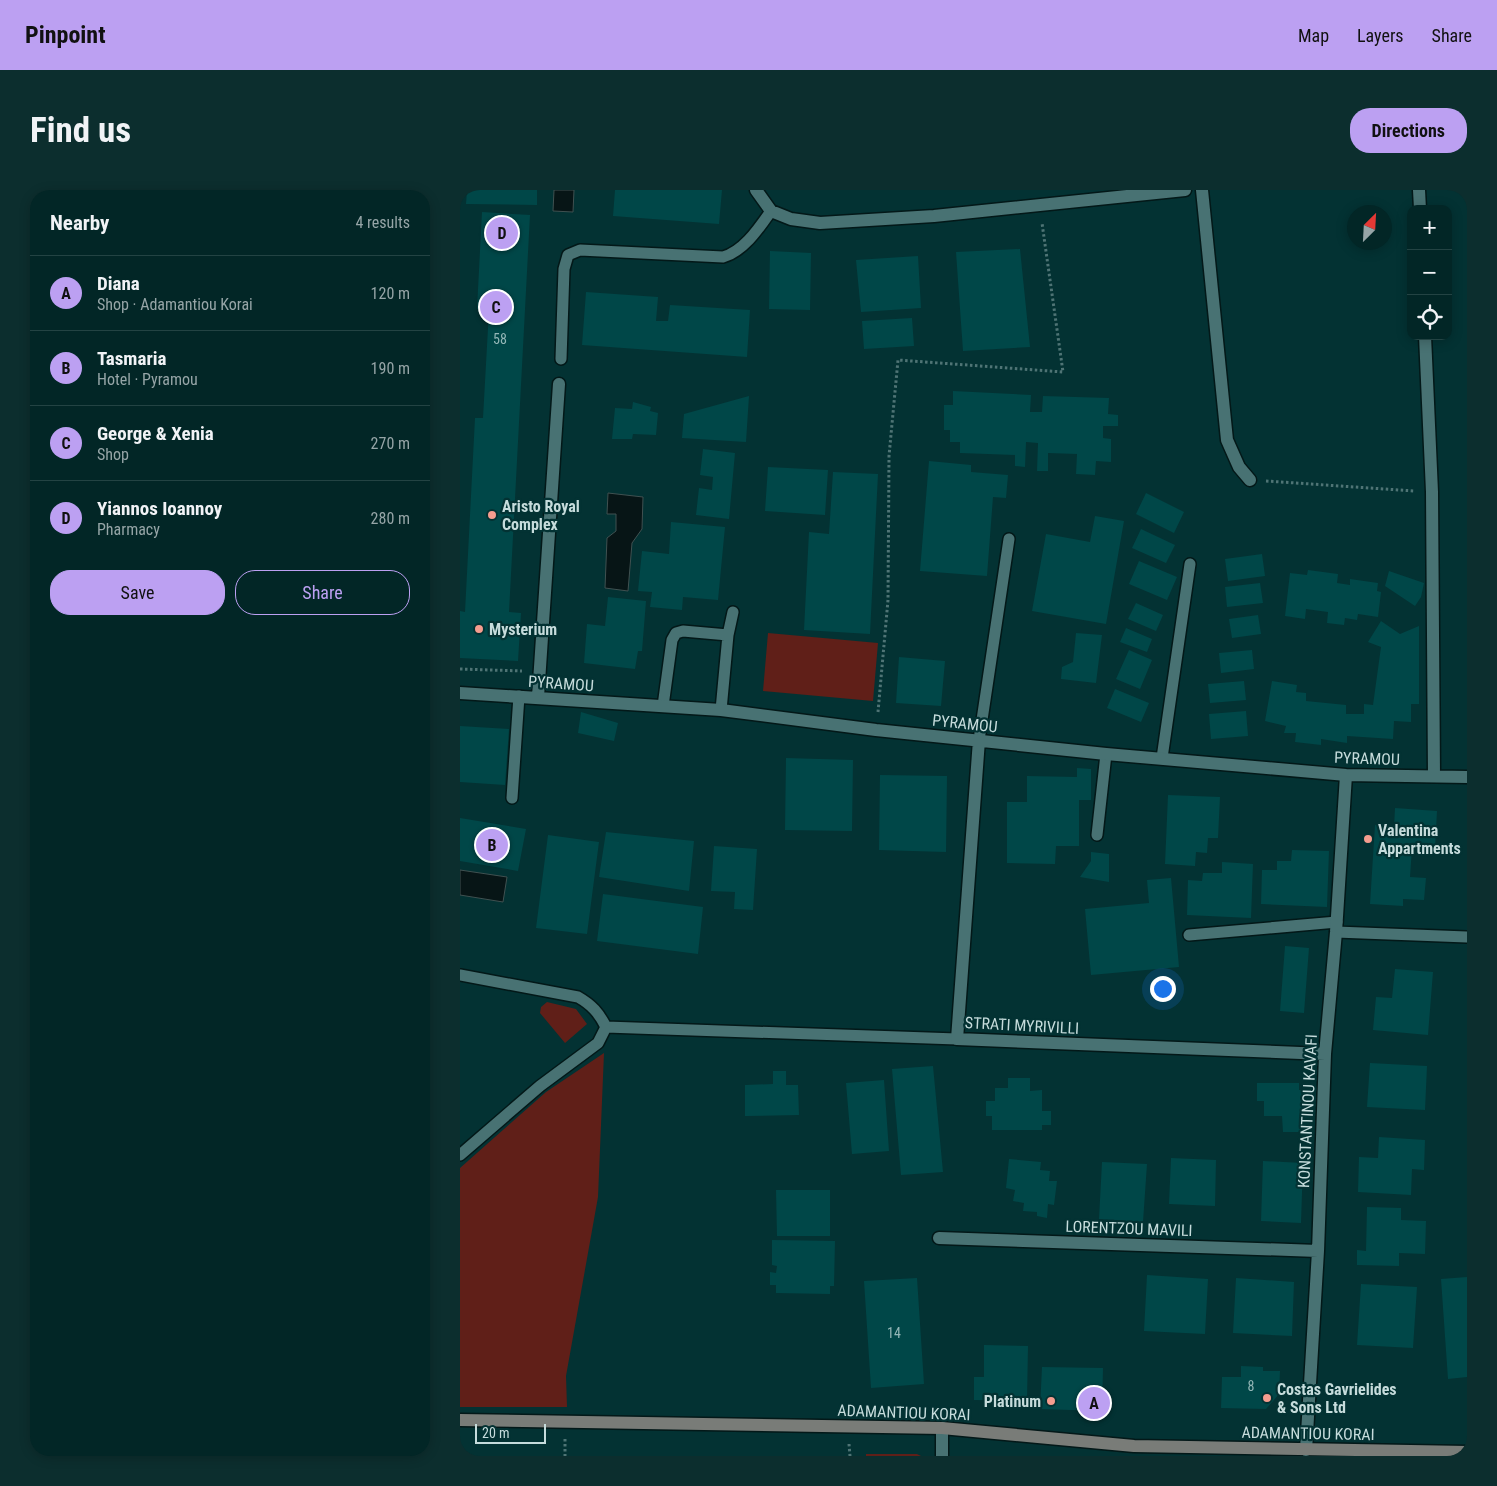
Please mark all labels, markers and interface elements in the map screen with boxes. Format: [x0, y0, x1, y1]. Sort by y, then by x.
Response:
text: Pinpoint [25, 21, 106, 49]
text: Map [1298, 25, 1329, 46]
text: Layers [1357, 25, 1404, 46]
text: Share [1432, 25, 1472, 46]
button: Directions [1350, 108, 1467, 153]
text: Find us [30, 110, 131, 151]
north arrow [1347, 205, 1392, 250]
map controls [1407, 205, 1452, 340]
button: + [1407, 205, 1452, 250]
text: Nearby [50, 211, 109, 235]
text: 4 results [355, 213, 410, 232]
pin: D [486, 214, 518, 252]
button: − [1407, 250, 1452, 295]
text: Diana [97, 272, 140, 295]
text: A [61, 284, 71, 303]
text: 120 m [371, 284, 410, 303]
pin: C [480, 288, 512, 326]
text: Shop · Adamantiou Korai [97, 295, 253, 314]
button: locate [1407, 295, 1452, 340]
house number: 58 [493, 331, 507, 347]
text: Tasmaria [97, 347, 166, 370]
text: B [62, 359, 70, 378]
text: 190 m [371, 359, 410, 378]
text: Hotel · Pyramou [97, 370, 198, 389]
text: George & Xenia [97, 422, 214, 445]
text: C [61, 434, 71, 453]
text: 270 m [371, 434, 410, 453]
text: Shop [97, 445, 129, 464]
text: Yiannos Ioannoy [97, 497, 222, 520]
place label: Aristo Royal Complex [502, 497, 580, 534]
text: D [61, 509, 71, 528]
text: 280 m [371, 509, 410, 528]
marker: Aristo Royal Complex [486, 509, 498, 521]
text: Pharmacy [97, 520, 160, 539]
button: Save [50, 570, 225, 615]
button: Share [235, 570, 410, 615]
place label: Mysterium [489, 620, 557, 639]
marker: Mysterium [473, 623, 485, 635]
street label: PYRAMOU [528, 672, 594, 695]
street label: PYRAMOU [931, 711, 999, 736]
street label: PYRAMOU [1334, 748, 1400, 769]
place label: Valentina Appartments [1378, 821, 1461, 858]
pin: B [476, 826, 508, 864]
marker: Valentina Appartments [1362, 833, 1374, 845]
your location [1150, 976, 1176, 1002]
street label: STRATI MYRIVILLI [964, 1013, 1080, 1038]
street label: KONSTANTINOU KAVAFI [1294, 1034, 1321, 1188]
street label: LORENTZOU MAVILI [1065, 1217, 1193, 1240]
house number: 14 [887, 1325, 901, 1341]
house number: 8 [1248, 1378, 1255, 1394]
place label: Costas Gavrielides & Sons Ltd [1277, 1380, 1397, 1417]
pin: A [1078, 1384, 1110, 1422]
place label: Platinum [984, 1392, 1041, 1411]
marker: Costas Gavrielides & Sons Ltd [1261, 1392, 1273, 1404]
marker: Platinum [1045, 1395, 1057, 1407]
street label: ADAMANTIOU KORAI [837, 1401, 971, 1424]
scale bar [475, 1421, 546, 1444]
street label: ADAMANTIOU KORAI [1241, 1423, 1375, 1444]
text: 20 m [482, 1425, 510, 1441]

